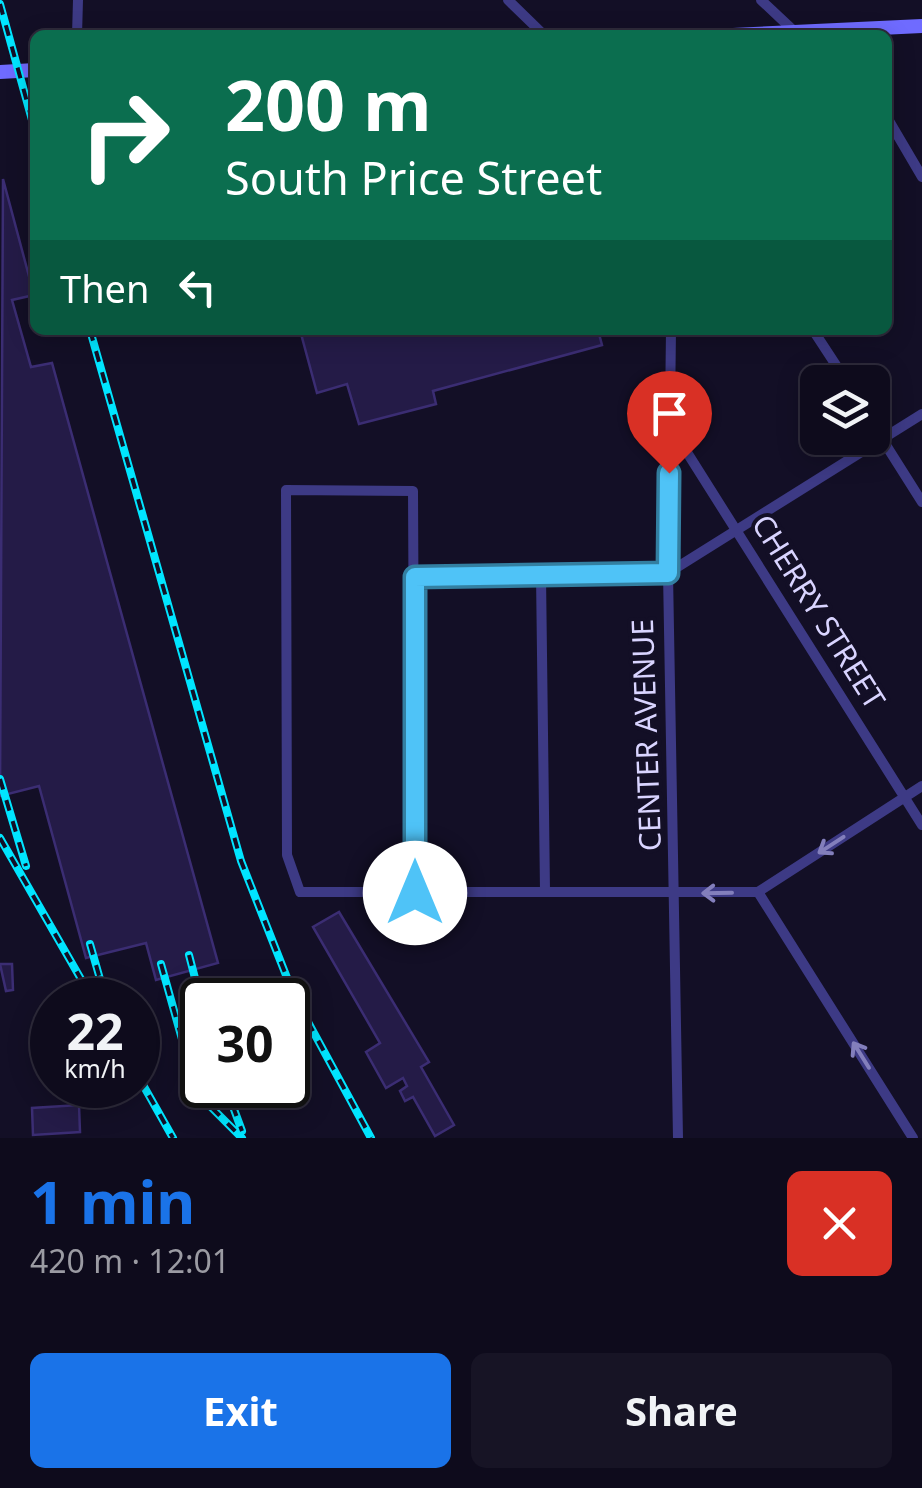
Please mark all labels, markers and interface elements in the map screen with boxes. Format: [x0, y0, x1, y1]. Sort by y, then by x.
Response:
text: 200 m [225, 56, 432, 152]
icon: right [60, 70, 190, 200]
text: South Price Street [225, 147, 602, 208]
icon: left [170, 260, 225, 315]
text: Then [60, 262, 150, 314]
map controls [800, 365, 890, 455]
button: layers [800, 365, 890, 455]
pin [627, 371, 712, 474]
icon: arrive [642, 386, 697, 441]
street label: CHERRY STREET [743, 506, 896, 716]
street label: CENTER AVENUE [621, 618, 670, 852]
one-way arrow [818, 834, 846, 855]
position arrow [363, 841, 467, 945]
one-way arrow [702, 883, 734, 902]
speed limit sign: 30 [180, 978, 310, 1108]
text: 22 [66, 997, 124, 1065]
one-way arrow [851, 1042, 871, 1070]
text: km/h [64, 1051, 126, 1085]
text: 1 min [30, 1160, 195, 1242]
button: close [787, 1171, 892, 1276]
text: 420 m · 12:01 [30, 1239, 230, 1282]
button: Exit [30, 1353, 451, 1468]
button: Share [471, 1353, 892, 1468]

